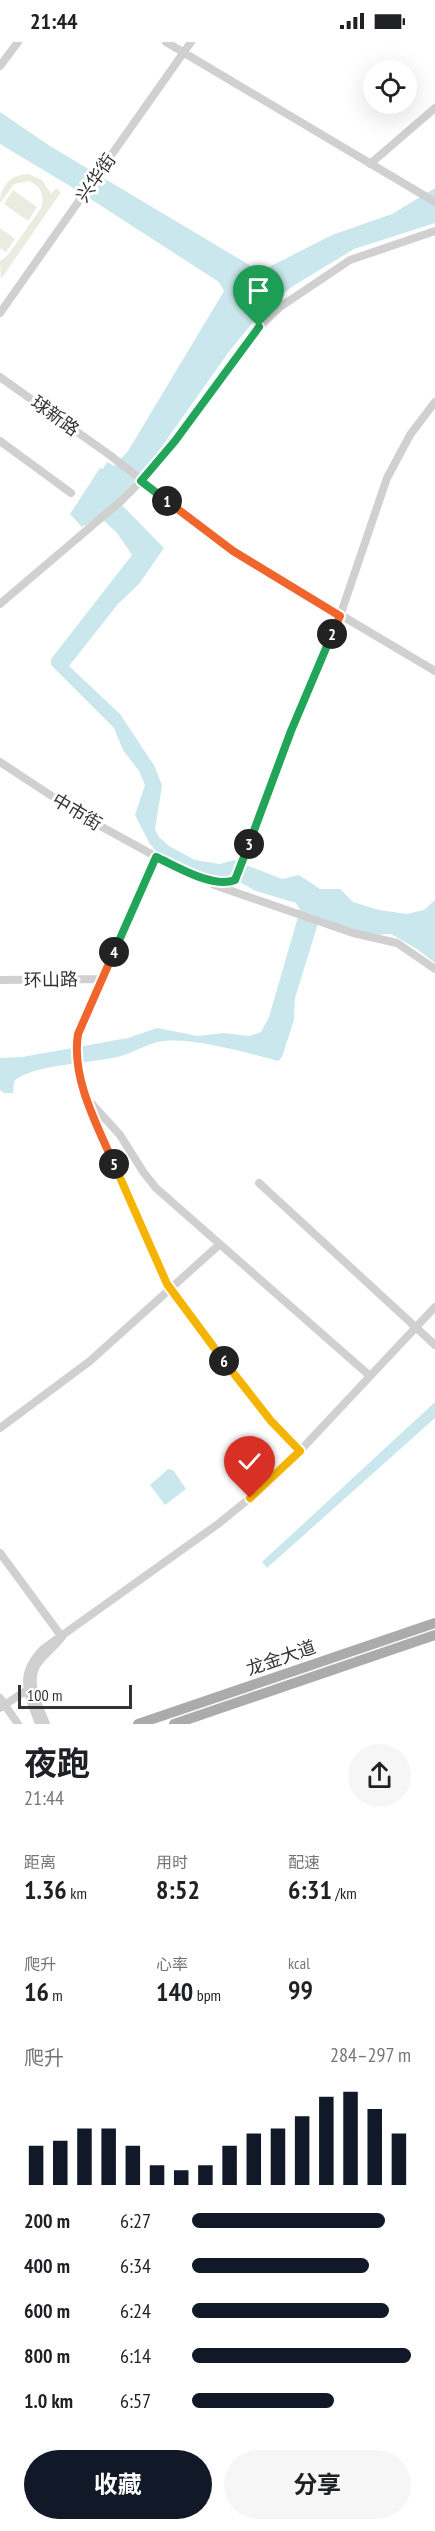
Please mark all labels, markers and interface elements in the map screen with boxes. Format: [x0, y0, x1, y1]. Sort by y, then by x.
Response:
text: 21:44 [30, 7, 78, 35]
map controls [363, 60, 417, 114]
button: locate [363, 60, 417, 114]
street label: 兴华街 [71, 149, 120, 206]
pin [233, 265, 284, 327]
icon: arrive [242, 274, 275, 307]
street label: 球新路 [27, 390, 84, 441]
pin: 1 [152, 486, 182, 516]
text: 1 [163, 491, 171, 511]
pin: 2 [317, 619, 347, 649]
text: 2 [328, 624, 336, 644]
street label: 中市街 [48, 788, 106, 835]
pin: 3 [234, 829, 264, 859]
text: 3 [245, 834, 253, 854]
pin: 4 [99, 937, 129, 967]
text: 4 [110, 942, 118, 962]
street label: 环山路 [24, 968, 78, 991]
pin: 5 [99, 1149, 129, 1179]
text: 5 [110, 1154, 118, 1174]
pin: 6 [209, 1346, 239, 1376]
text: 6 [220, 1351, 228, 1371]
pin [224, 1436, 275, 1498]
icon: check [233, 1445, 266, 1478]
street label: 龙金大道 [243, 1635, 319, 1680]
scale bar [18, 1682, 132, 1710]
text: 100 m [27, 1685, 62, 1705]
text: 夜跑 [24, 1741, 90, 1784]
button: share [348, 1744, 411, 1807]
text: 21:44 [24, 1785, 64, 1811]
text: 距离 [24, 1852, 56, 1872]
text: 用时 [156, 1852, 188, 1872]
text: 配速 [288, 1852, 320, 1872]
text: 1.36 [24, 1873, 67, 1906]
text: 8:52 [156, 1873, 200, 1906]
text: 6:31 [288, 1873, 332, 1906]
text: km [67, 1883, 87, 1903]
text: /km [332, 1883, 357, 1903]
text: kcal [288, 1953, 310, 1973]
text: 爬升 [24, 1954, 56, 1974]
text: 心率 [156, 1954, 188, 1974]
text: 99 [288, 1973, 313, 2006]
text: 16 [24, 1975, 49, 2008]
text: 140 [156, 1975, 193, 2008]
text: m [49, 1985, 63, 2005]
text: bpm [193, 1985, 221, 2005]
text: 284–297 m [330, 2042, 411, 2068]
text: 爬升 [24, 2045, 64, 2071]
text: 200 m [24, 2208, 70, 2234]
text: 6:27 [120, 2208, 151, 2234]
text: 400 m [24, 2253, 70, 2279]
text: 6:34 [120, 2253, 151, 2279]
text: 600 m [24, 2298, 70, 2324]
text: 6:24 [120, 2298, 151, 2324]
text: 800 m [24, 2343, 70, 2369]
text: 6:14 [120, 2343, 151, 2369]
text: 1.0 km [24, 2388, 73, 2414]
text: 6:57 [120, 2388, 151, 2414]
button: 收藏 [24, 2450, 212, 2519]
button: 分享 [224, 2450, 411, 2519]

